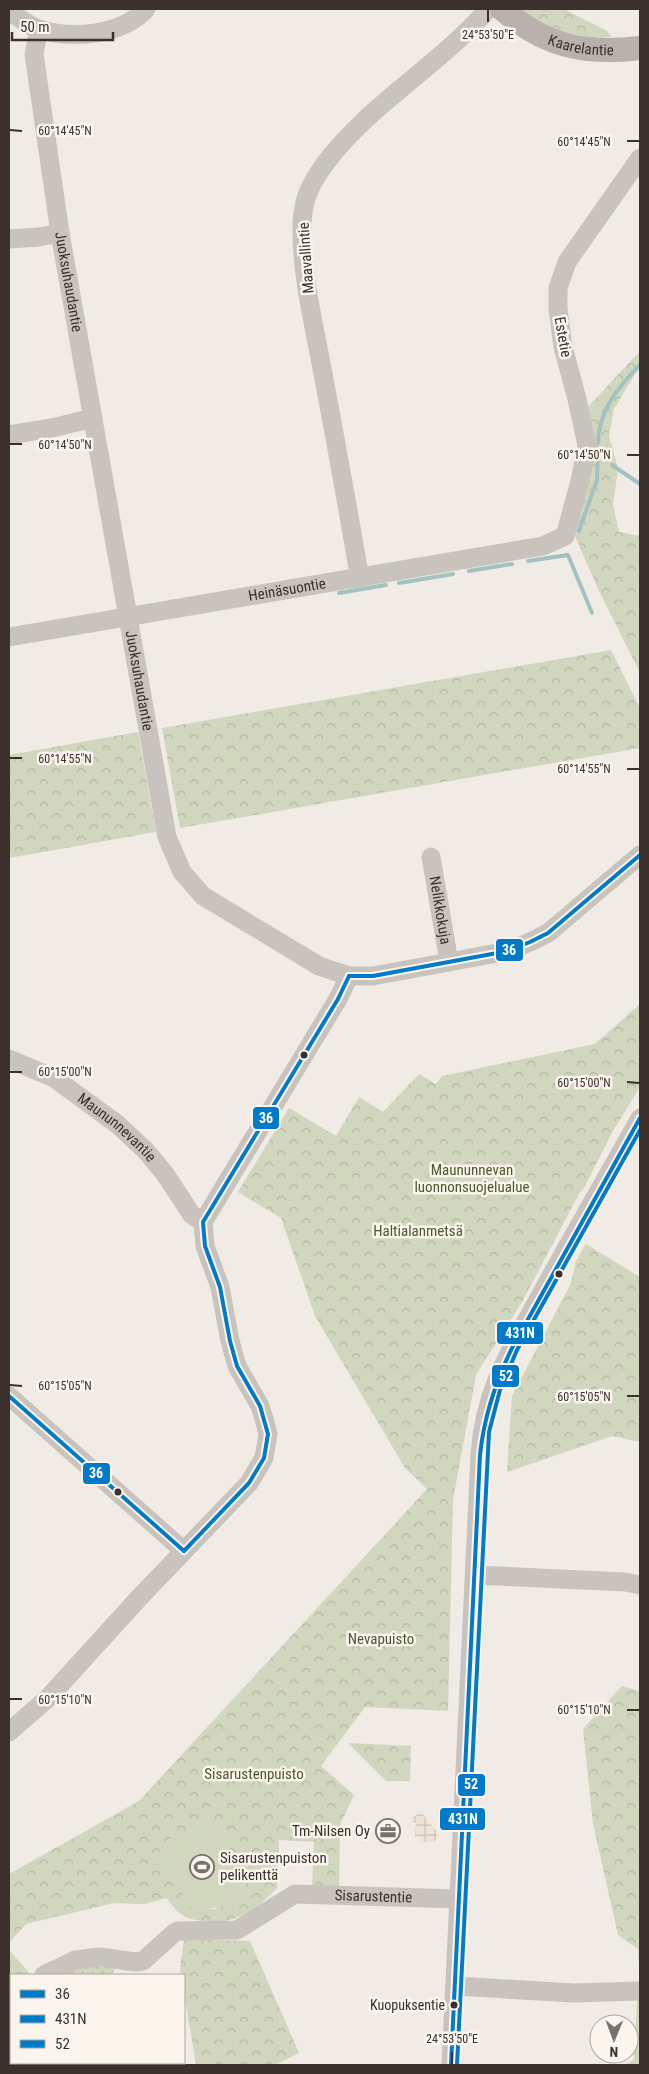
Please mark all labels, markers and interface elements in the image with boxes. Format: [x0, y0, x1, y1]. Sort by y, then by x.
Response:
scale bar [12, 10, 114, 42]
text: 50 m [20, 18, 50, 36]
text: 24°53'50"E [462, 28, 514, 42]
street label: Kaarelantie [545, 31, 614, 59]
text: 60°14'45"N [38, 124, 92, 138]
text: 60°14'45"N [557, 135, 611, 149]
street label: Maavallintie [295, 222, 317, 294]
street label: Juoksuhaudantie [51, 230, 86, 333]
street label: Estetie [551, 315, 575, 359]
text: 60°14'50"N [38, 438, 92, 452]
text: 60°14'50"N [557, 448, 611, 462]
street label: Heinäsuontie [247, 574, 327, 605]
street label: Juoksuhaudantie [122, 629, 157, 732]
text: 60°14'55"N [38, 752, 92, 766]
text: 60°14'55"N [557, 762, 611, 776]
street label: Nelikkokuja [425, 875, 455, 946]
line badge: 36 [495, 938, 524, 962]
text: 36 [502, 942, 516, 958]
unlabelled marker [299, 1050, 309, 1060]
text: 60°15'00"N [38, 1065, 92, 1079]
text: 60°15'00"N [557, 1076, 611, 1090]
street label: Maununnevantie [74, 1089, 160, 1165]
line badge: 36 [252, 1106, 280, 1130]
text: 36 [259, 1110, 273, 1126]
park label: Maununnevan luonnonsuojelualue [414, 1161, 530, 1196]
park label: Haltialanmetsä [373, 1222, 463, 1240]
unlabelled marker [554, 1269, 564, 1279]
line badge: 431N [496, 1321, 544, 1345]
text: 431N [505, 1325, 535, 1341]
line badge: 52 [491, 1364, 520, 1388]
text: 52 [499, 1368, 513, 1384]
text: 60°15'05"N [38, 1379, 92, 1393]
text: 60°15'05"N [557, 1390, 611, 1404]
line badge: 36 [82, 1462, 111, 1485]
text: 36 [89, 1465, 103, 1481]
unlabelled marker [113, 1487, 123, 1497]
park label: Nevapuisto [348, 1630, 414, 1648]
text: 60°15'10"N [38, 1693, 92, 1707]
text: 60°15'10"N [557, 1703, 611, 1717]
park label: Sisarustenpuisto [204, 1765, 304, 1783]
line badge: 52 [457, 1773, 486, 1797]
text: 52 [464, 1776, 478, 1792]
line badge: 431N [439, 1807, 486, 1831]
text: 431N [448, 1811, 478, 1827]
office icon: Tm-Nilsen Oy [375, 1818, 401, 1844]
place label: Tm-Nilsen Oy [292, 1822, 370, 1840]
place label: Sisarustenpuiston pelikenttä [220, 1849, 327, 1884]
sports icon: Sisarustenpuiston pelikenttä [189, 1854, 215, 1880]
street label: Sisarustentie [334, 1886, 412, 1907]
legend [10, 1974, 185, 2064]
text: 36 [55, 1985, 70, 2003]
place label: Kuopuksentie [370, 1997, 445, 2013]
marker: Kuopuksentie [449, 2000, 459, 2010]
text: 431N [55, 2010, 87, 2028]
north arrow [589, 2014, 639, 2064]
text: 24°53'50"E [426, 2032, 478, 2046]
text: 52 [55, 2035, 70, 2053]
text: N [609, 2044, 618, 2060]

